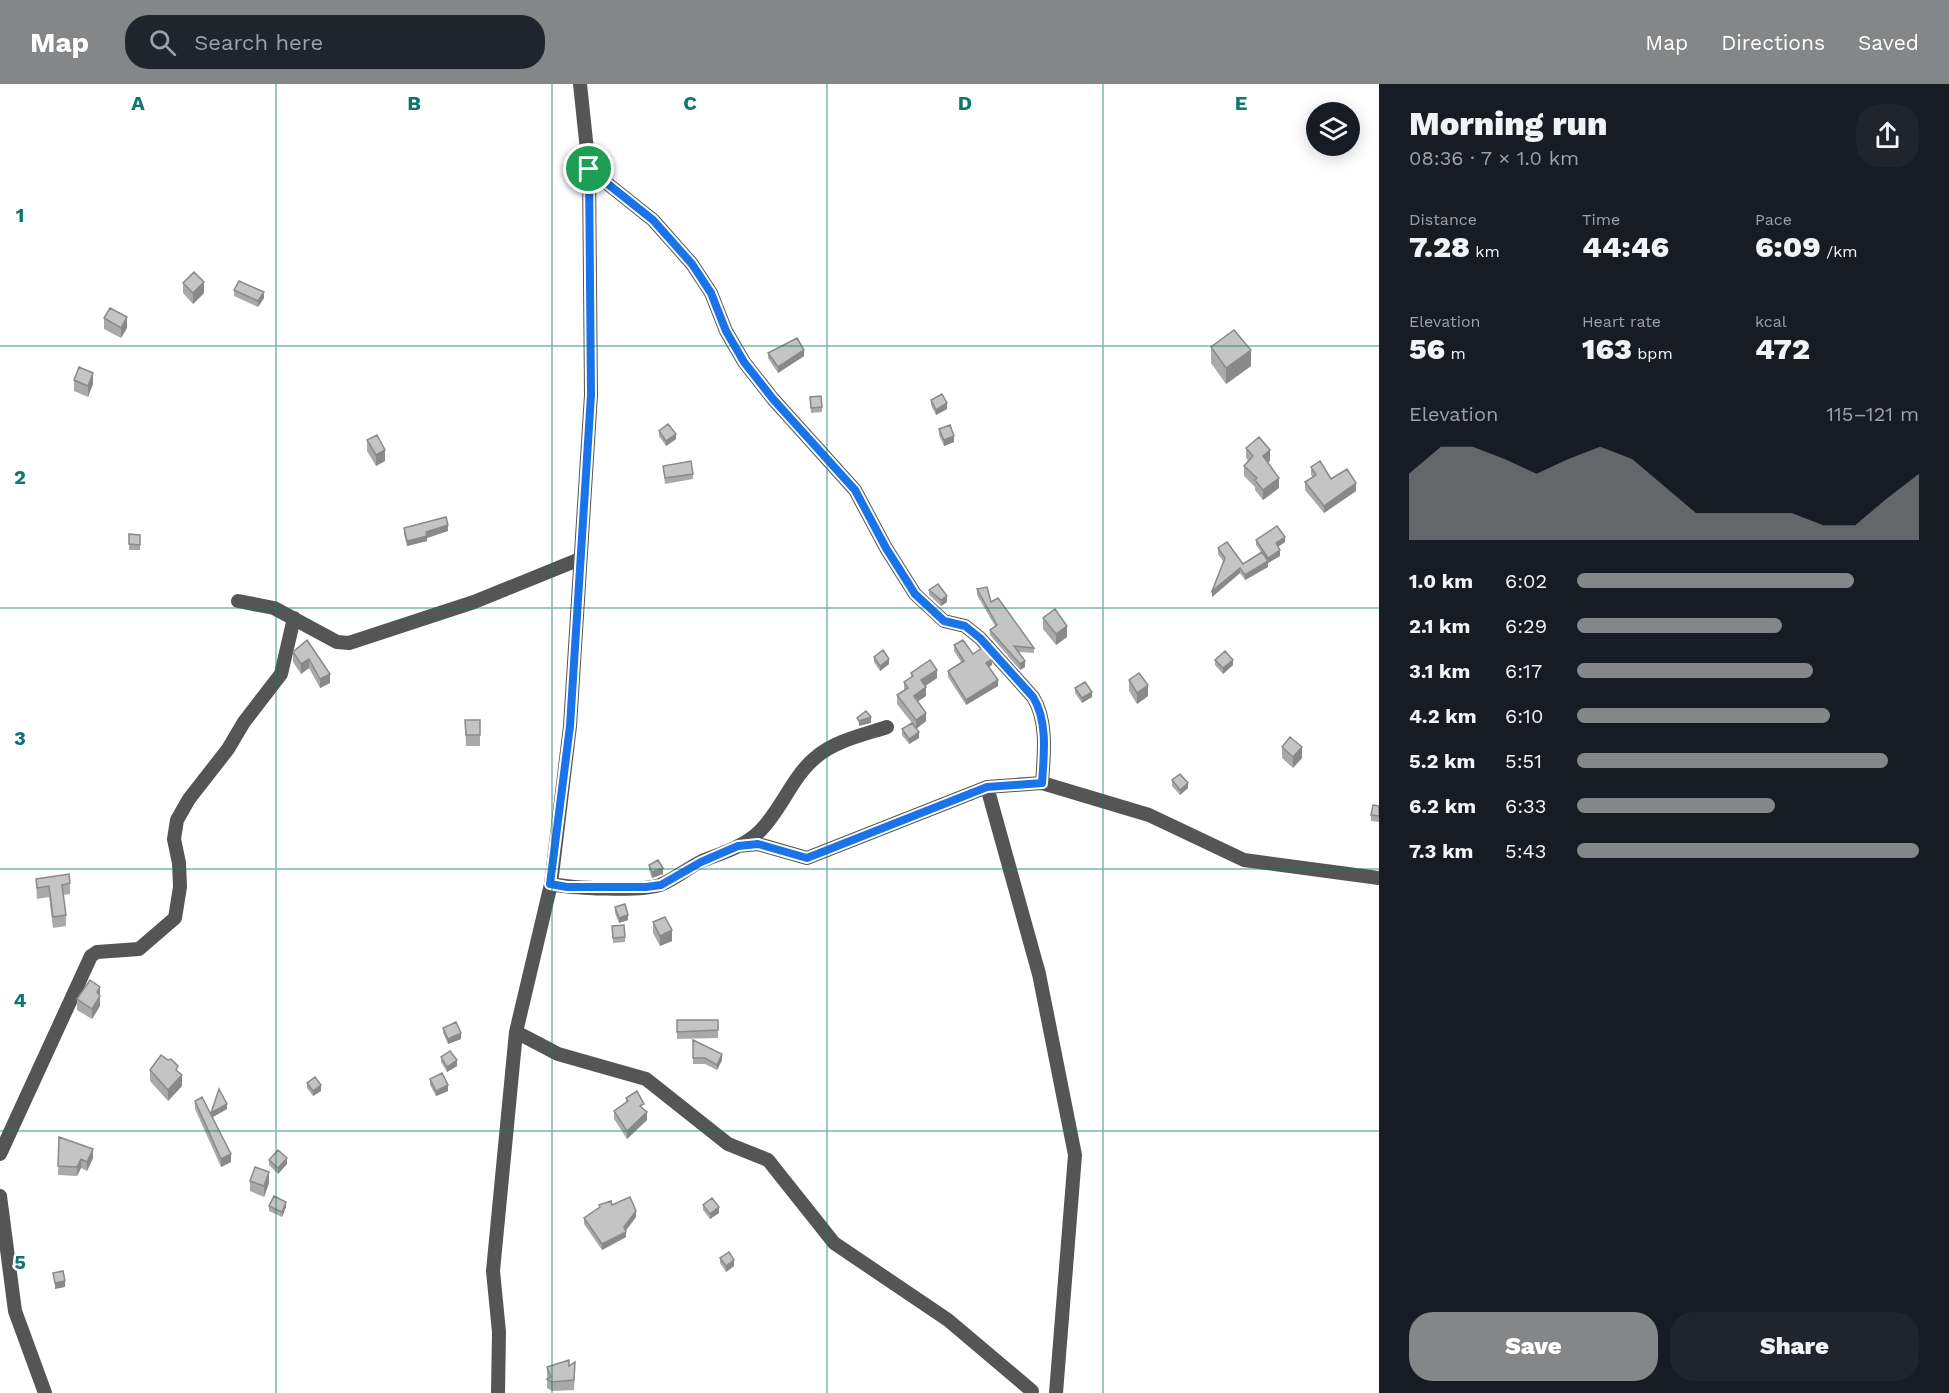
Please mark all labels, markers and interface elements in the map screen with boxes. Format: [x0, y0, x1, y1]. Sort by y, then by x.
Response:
search box [125, 15, 545, 69]
text: Map [30, 26, 89, 59]
icon: search [146, 26, 179, 59]
text: Search here [194, 30, 323, 55]
text: Map [1645, 30, 1688, 55]
text: Directions [1721, 30, 1825, 55]
text: Saved [1858, 30, 1919, 55]
text: A [131, 91, 145, 115]
text: B [407, 91, 421, 115]
text: C [683, 91, 697, 115]
text: D [958, 91, 972, 115]
text: E [1235, 91, 1247, 115]
map controls [1306, 102, 1360, 156]
button: layers [1306, 102, 1360, 156]
text: Morning run [1409, 104, 1608, 143]
button: share [1856, 104, 1919, 167]
pin [563, 143, 614, 194]
text: 08:36 · 7 × 1.0 km [1409, 146, 1579, 170]
icon: arrive [572, 152, 605, 185]
text: 1 [16, 203, 24, 227]
text: Distance [1409, 210, 1477, 229]
text: Time [1582, 210, 1620, 229]
text: Pace [1755, 210, 1792, 229]
text: 7.28 [1409, 229, 1470, 264]
text: 44:46 [1582, 229, 1669, 264]
text: 6:09 [1755, 229, 1821, 264]
text: km [1470, 242, 1500, 261]
text: /km [1821, 242, 1857, 261]
text: Elevation [1409, 312, 1480, 331]
text: Heart rate [1582, 312, 1661, 331]
text: kcal [1755, 312, 1787, 331]
text: 56 [1409, 331, 1445, 366]
text: 163 [1582, 331, 1632, 366]
text: 472 [1755, 331, 1810, 366]
text: m [1445, 344, 1466, 363]
text: bpm [1632, 344, 1673, 363]
text: Elevation [1409, 402, 1498, 426]
text: 115–121 m [1826, 402, 1919, 426]
text: 2 [14, 465, 26, 489]
text: 1.0 km [1409, 569, 1473, 593]
text: 6:02 [1505, 569, 1547, 593]
text: 2.1 km [1409, 614, 1470, 638]
text: 6:29 [1505, 614, 1547, 638]
text: 3.1 km [1409, 659, 1470, 683]
text: 6:17 [1505, 659, 1542, 683]
text: 4.2 km [1409, 704, 1477, 728]
text: 6:10 [1505, 704, 1543, 728]
text: 3 [14, 726, 26, 750]
text: 5.2 km [1409, 749, 1475, 773]
text: 5:51 [1505, 749, 1542, 773]
text: 6.2 km [1409, 794, 1476, 818]
text: 6:33 [1505, 794, 1546, 818]
text: 7.3 km [1409, 839, 1473, 863]
text: 5:43 [1505, 839, 1546, 863]
text: 4 [14, 988, 27, 1012]
text: 5 [14, 1250, 26, 1274]
button: Save [1409, 1312, 1658, 1381]
button: Share [1670, 1312, 1919, 1381]

